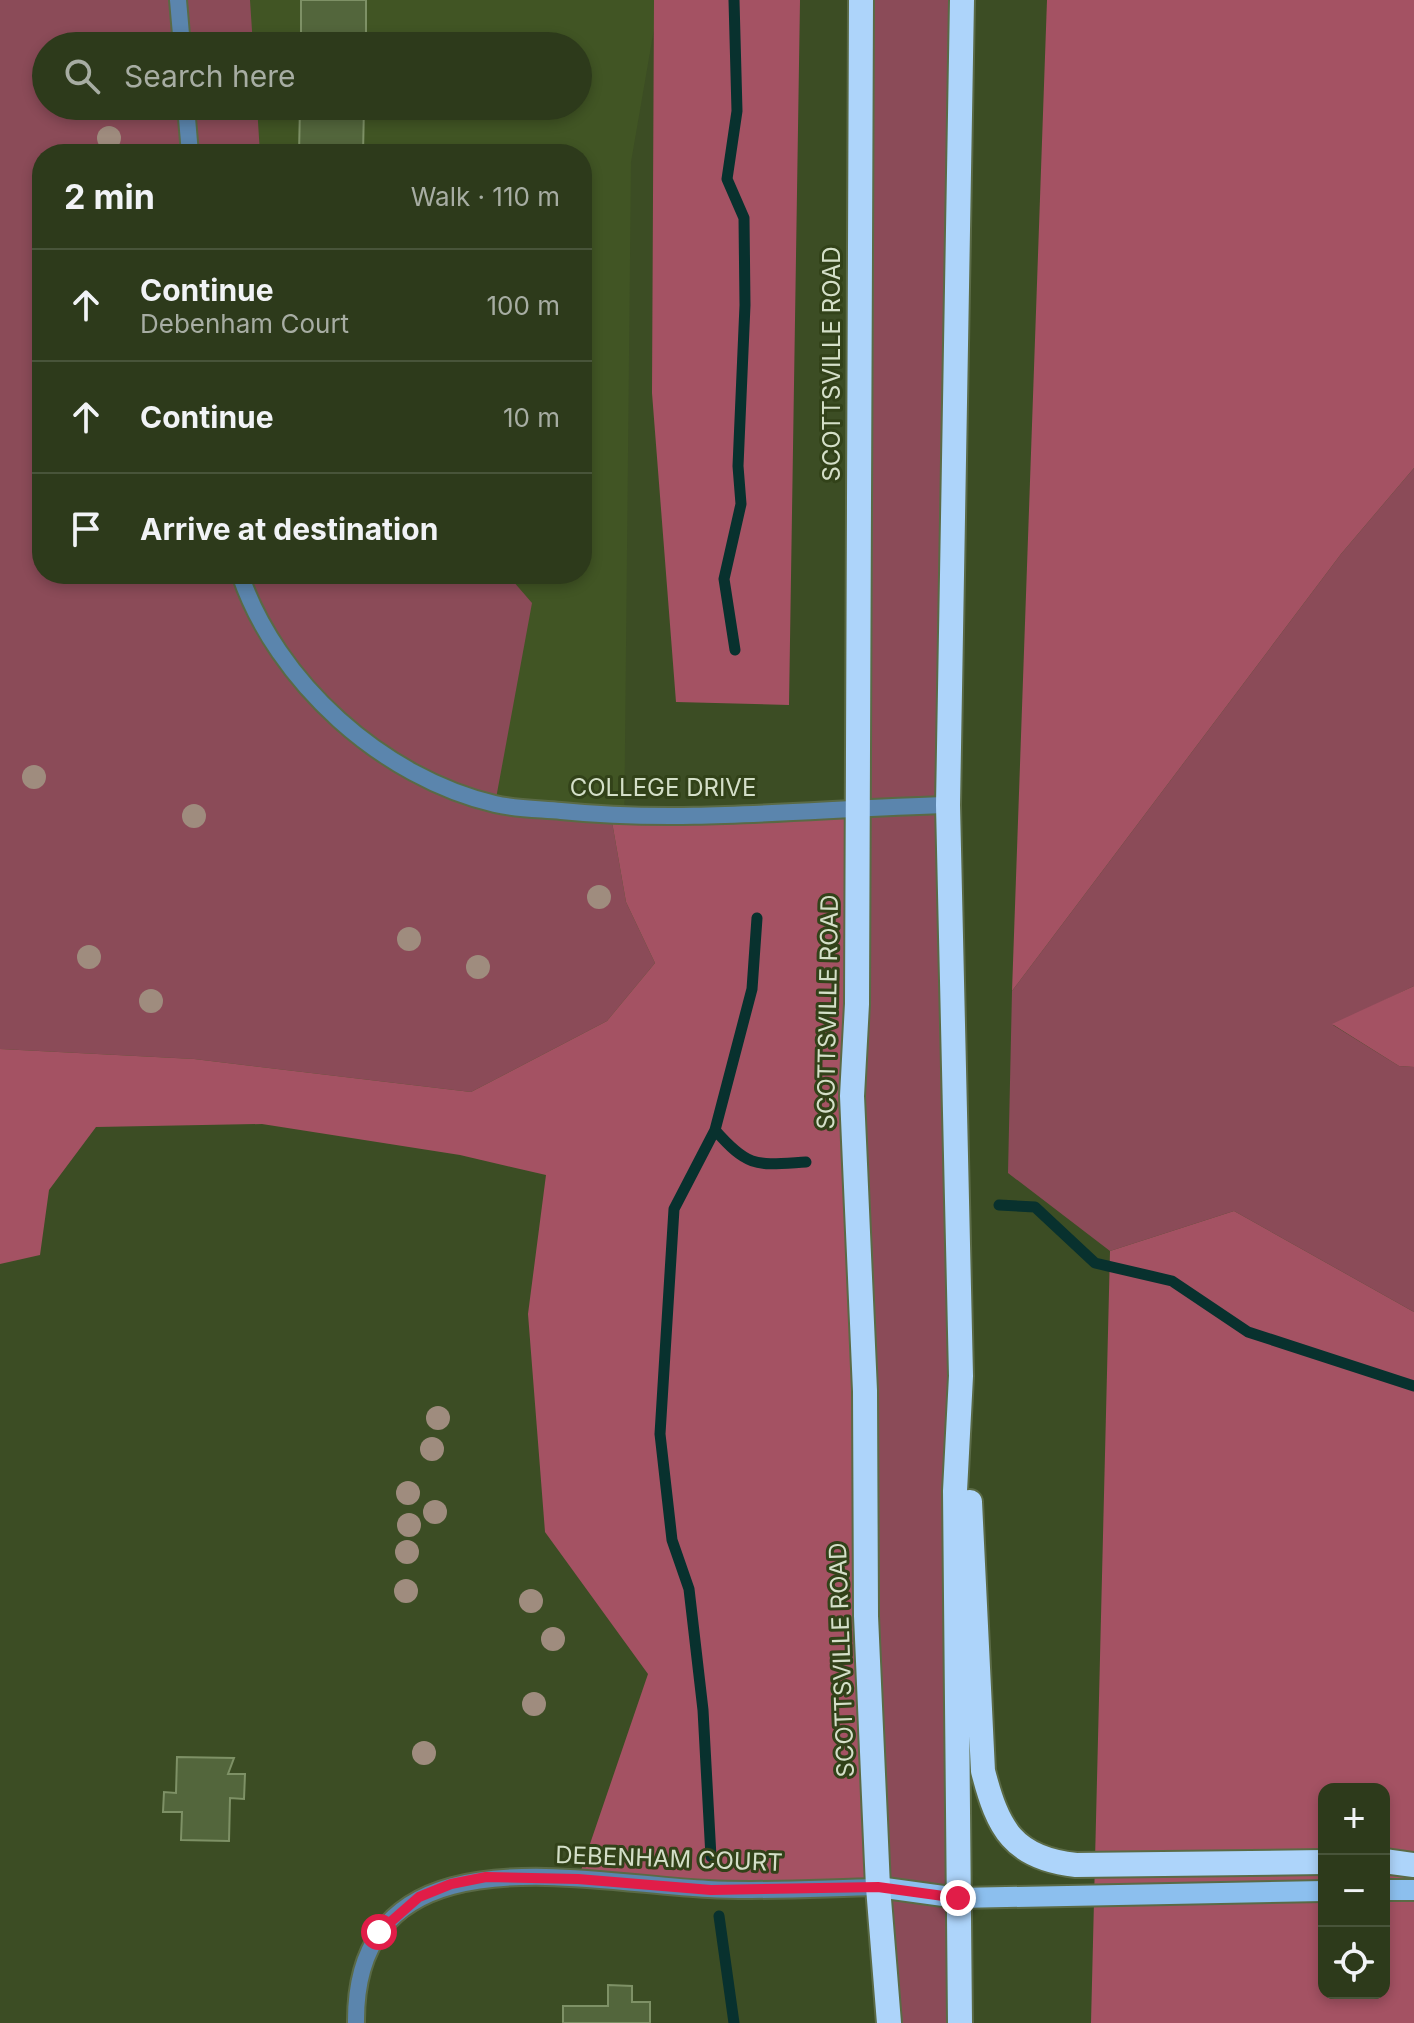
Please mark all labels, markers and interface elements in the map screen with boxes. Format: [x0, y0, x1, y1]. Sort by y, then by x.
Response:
search box [32, 32, 592, 120]
icon: search [60, 54, 104, 98]
text: Search here [124, 58, 296, 94]
text: 2 min [64, 176, 155, 217]
text: Walk · 110 m [411, 181, 560, 212]
street label: SCOTTSVILLE ROAD [817, 246, 846, 482]
text: Continue [140, 272, 274, 308]
icon: ahead [64, 283, 108, 327]
text: 100 m [487, 290, 560, 321]
text: Debenham Court [140, 308, 349, 339]
icon: ahead [64, 395, 108, 439]
text: Continue [140, 399, 274, 435]
text: 10 m [503, 402, 560, 433]
icon: arrive [64, 507, 108, 551]
text: Arrive at destination [140, 511, 438, 547]
street label: COLLEGE DRIVE [570, 773, 756, 802]
street label: SCOTTSVILLE ROAD [811, 894, 844, 1130]
street label: SCOTTSVILLE ROAD [823, 1542, 860, 1778]
map controls [1318, 1783, 1390, 1999]
button: + [1318, 1783, 1390, 1855]
street label: DEBENHAM COURT [555, 1840, 783, 1877]
button: − [1318, 1855, 1390, 1927]
route end [940, 1880, 976, 1916]
route start [361, 1914, 397, 1950]
button: locate [1318, 1927, 1390, 1999]

